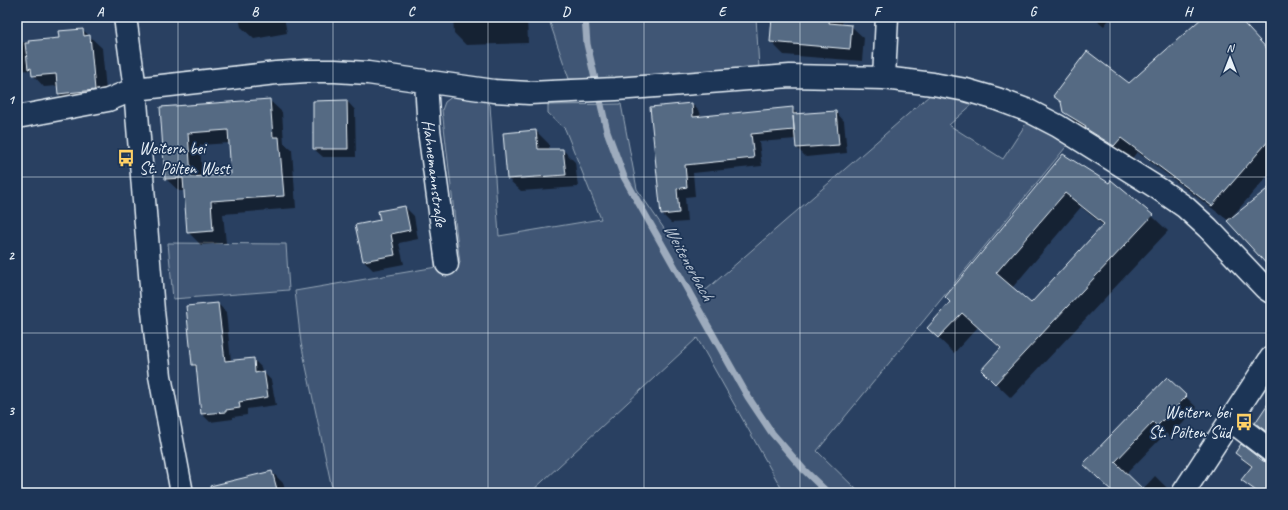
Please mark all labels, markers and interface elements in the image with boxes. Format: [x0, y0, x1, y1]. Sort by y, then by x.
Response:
text: A [97, 4, 105, 20]
text: B [252, 4, 260, 20]
text: C [408, 4, 416, 20]
text: D [562, 4, 571, 20]
text: E [719, 4, 728, 20]
text: F [874, 4, 883, 20]
text: G [1030, 4, 1038, 20]
text: H [1184, 4, 1194, 20]
north arrow [1210, 38, 1250, 78]
text: N [1227, 41, 1236, 55]
text: 1 [8, 92, 16, 108]
street label: Hahnemannstraße [418, 119, 452, 229]
place label: Weitern bei St. Pölten West [139, 138, 232, 179]
bus stop icon: Weitern bei St. Pölten West [116, 148, 136, 168]
water label: Weitenerbach [659, 220, 720, 306]
text: 2 [8, 248, 15, 264]
place label: Weitern bei St. Pölten Süd [1148, 402, 1233, 443]
text: 3 [8, 403, 15, 419]
bus stop icon: Weitern bei St. Pölten Süd [1234, 412, 1254, 432]

